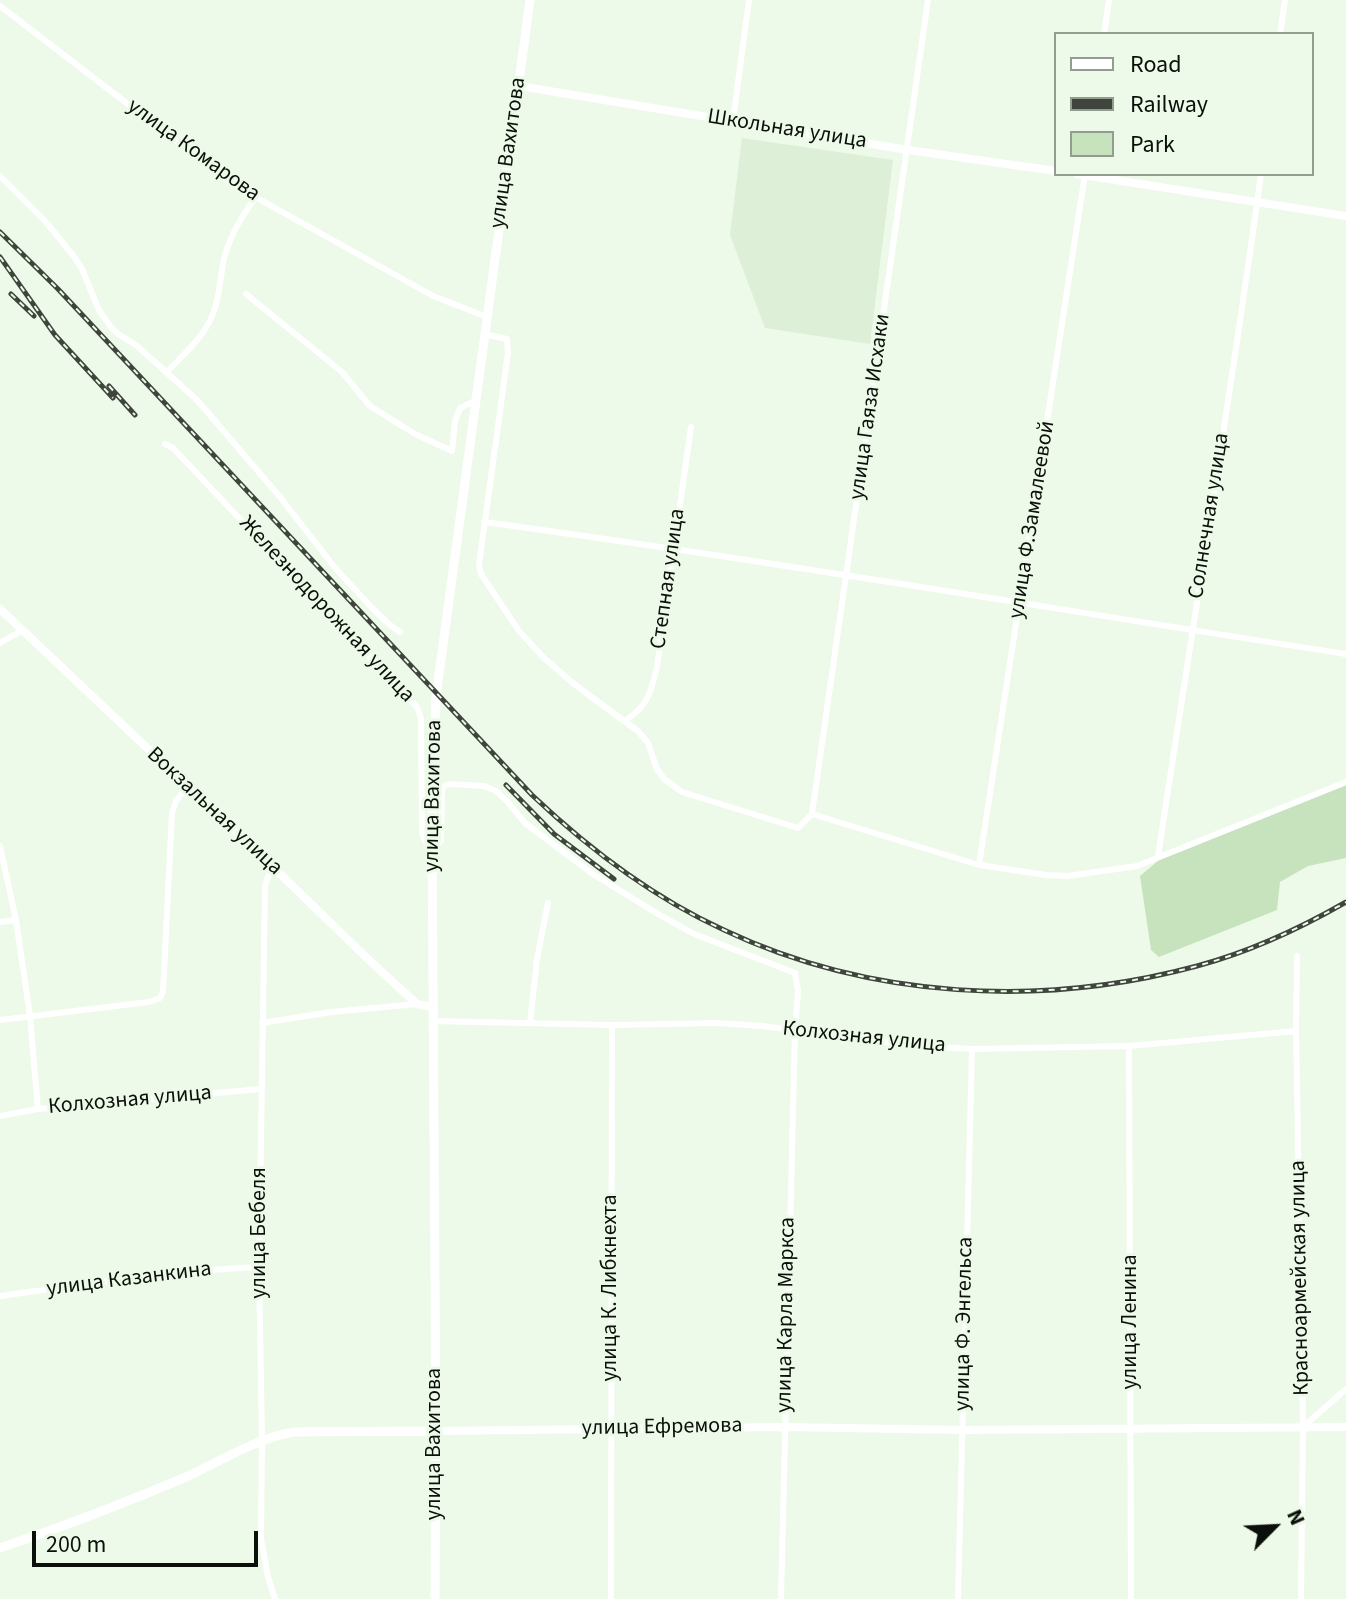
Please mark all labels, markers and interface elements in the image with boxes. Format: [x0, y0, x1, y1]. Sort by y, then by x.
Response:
legend [1054, 32, 1314, 176]
text: Road [1130, 47, 1182, 82]
street label: улица Вахитова [485, 76, 533, 230]
text: Railway [1130, 87, 1208, 122]
street label: улица Комарова [121, 94, 265, 208]
street label: Школьная улица [705, 104, 869, 156]
text: Park [1130, 127, 1175, 162]
street label: улица Гаяза Исхаки [845, 312, 897, 502]
street label: улица Ф.Замалеевой [1004, 419, 1062, 621]
street label: Солнечная улица [1184, 431, 1236, 601]
street label: Степная улица [646, 507, 692, 651]
street label: Железнодорожная улица [233, 511, 419, 709]
street label: улица Вахитова [419, 720, 449, 872]
street label: Вокзальная улица [141, 742, 287, 882]
street label: Колхозная улица [781, 1016, 947, 1060]
street label: Колхозная улица [47, 1081, 213, 1121]
street label: Красноармейская улица [1286, 1160, 1316, 1396]
street label: улица Бебеля [247, 1167, 273, 1299]
street label: улица К. Либкнехта [598, 1195, 624, 1381]
street label: улица Карла Маркса [772, 1217, 802, 1413]
street label: улица Ф. Энгельса [950, 1237, 980, 1411]
street label: улица Ленина [1118, 1254, 1144, 1390]
street label: улица Казанкина [45, 1257, 213, 1303]
street label: улица Вахитова [422, 1368, 448, 1520]
street label: улица Ефремова [581, 1413, 743, 1443]
north arrow [1234, 1487, 1314, 1567]
text: N [1278, 1504, 1314, 1530]
scale bar [36, 1515, 262, 1565]
text: 200 m [46, 1527, 106, 1562]

